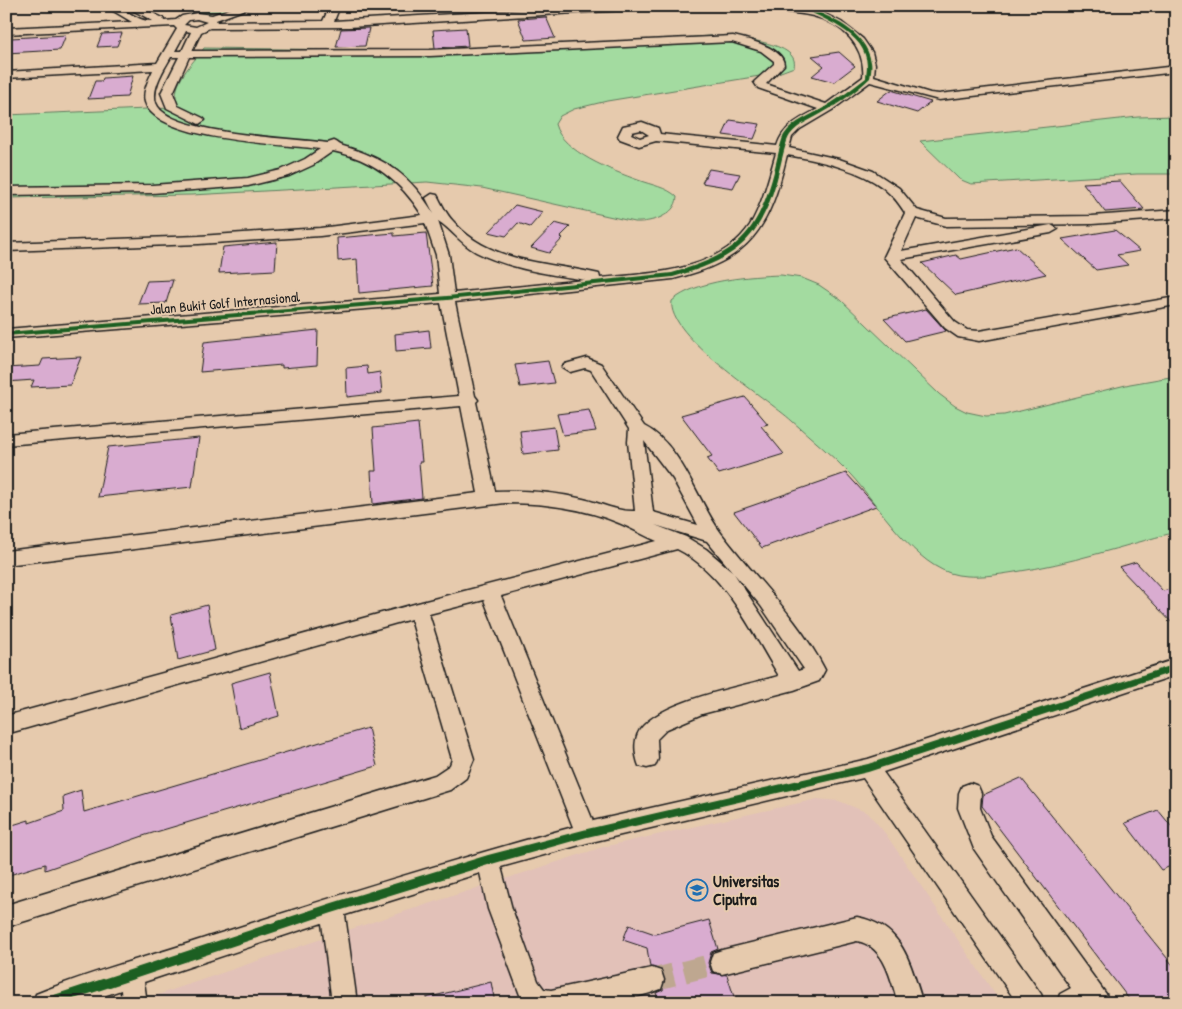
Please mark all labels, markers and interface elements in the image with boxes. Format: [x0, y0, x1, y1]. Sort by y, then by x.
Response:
street label: Jalan Bukit Golf Internasional [149, 286, 301, 319]
place label: Universitas Ciputra [713, 870, 780, 911]
school or university icon: Universitas Ciputra [685, 878, 709, 902]

